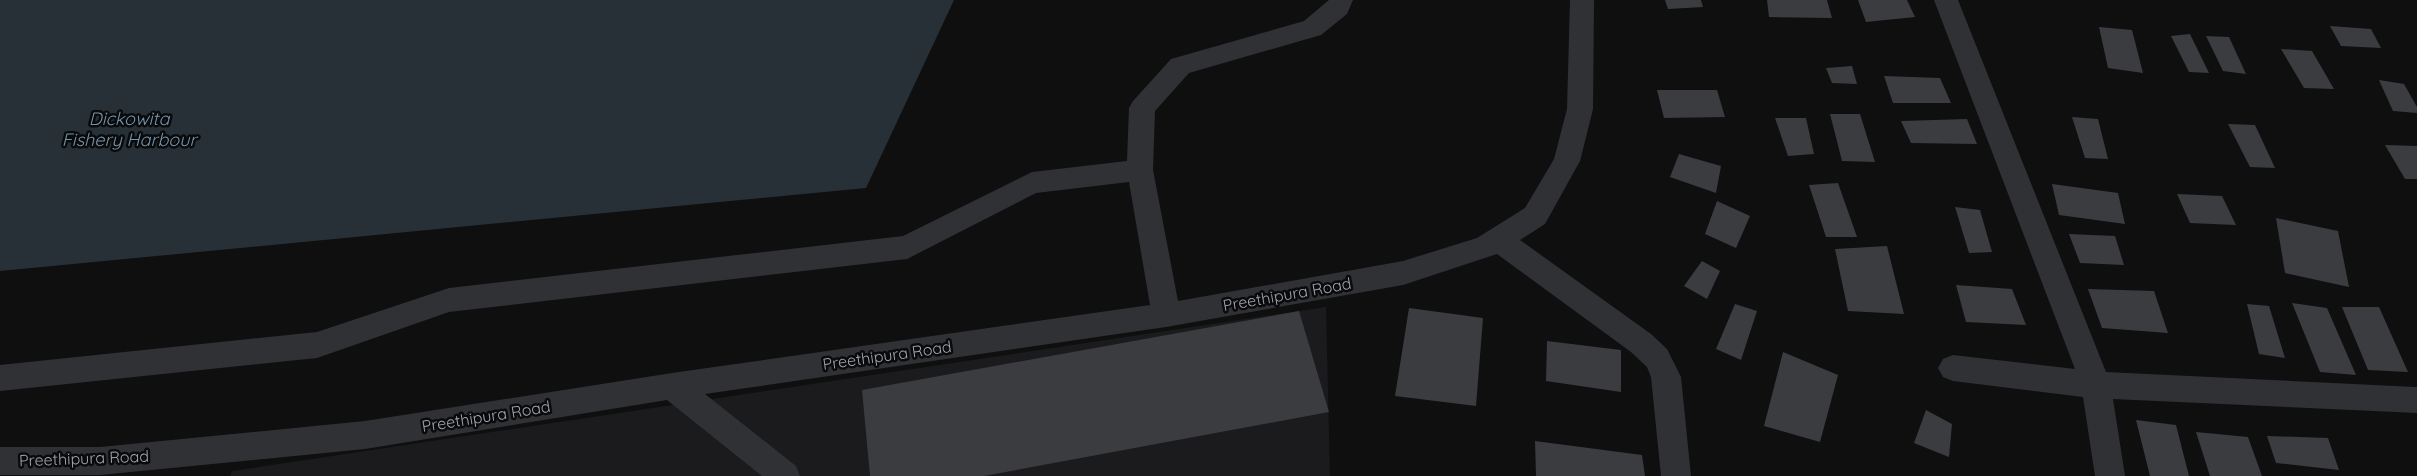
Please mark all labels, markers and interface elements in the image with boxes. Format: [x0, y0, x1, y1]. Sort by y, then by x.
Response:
water label: Dickowita Fishery Harbour [62, 107, 198, 151]
street label: Preethipura Road [1221, 273, 1353, 315]
street label: Preethipura Road [821, 336, 953, 374]
street label: Preethipura Road [420, 396, 552, 436]
street label: Preethipura Road [19, 446, 149, 470]

